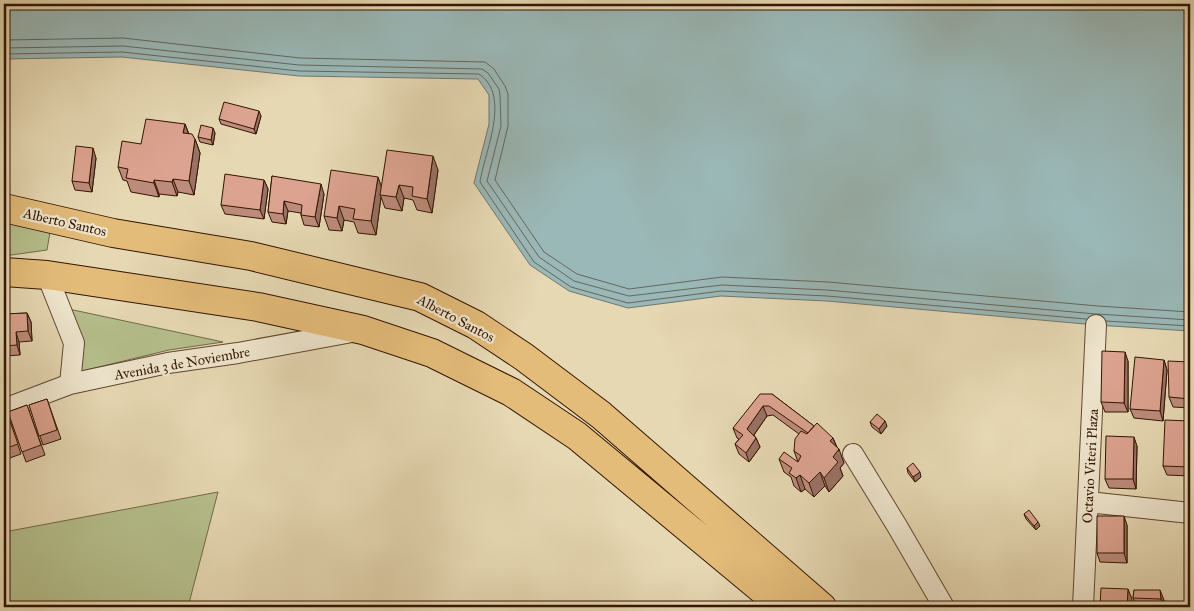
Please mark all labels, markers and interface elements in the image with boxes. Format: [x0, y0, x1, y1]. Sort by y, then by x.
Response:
street label: Alberto Santos [21, 204, 108, 240]
street label: Alberto Santos [413, 291, 497, 346]
street label: Avenida 3 de Noviembre [112, 343, 251, 384]
street label: Octavio Viteri Plaza [1079, 408, 1102, 524]

